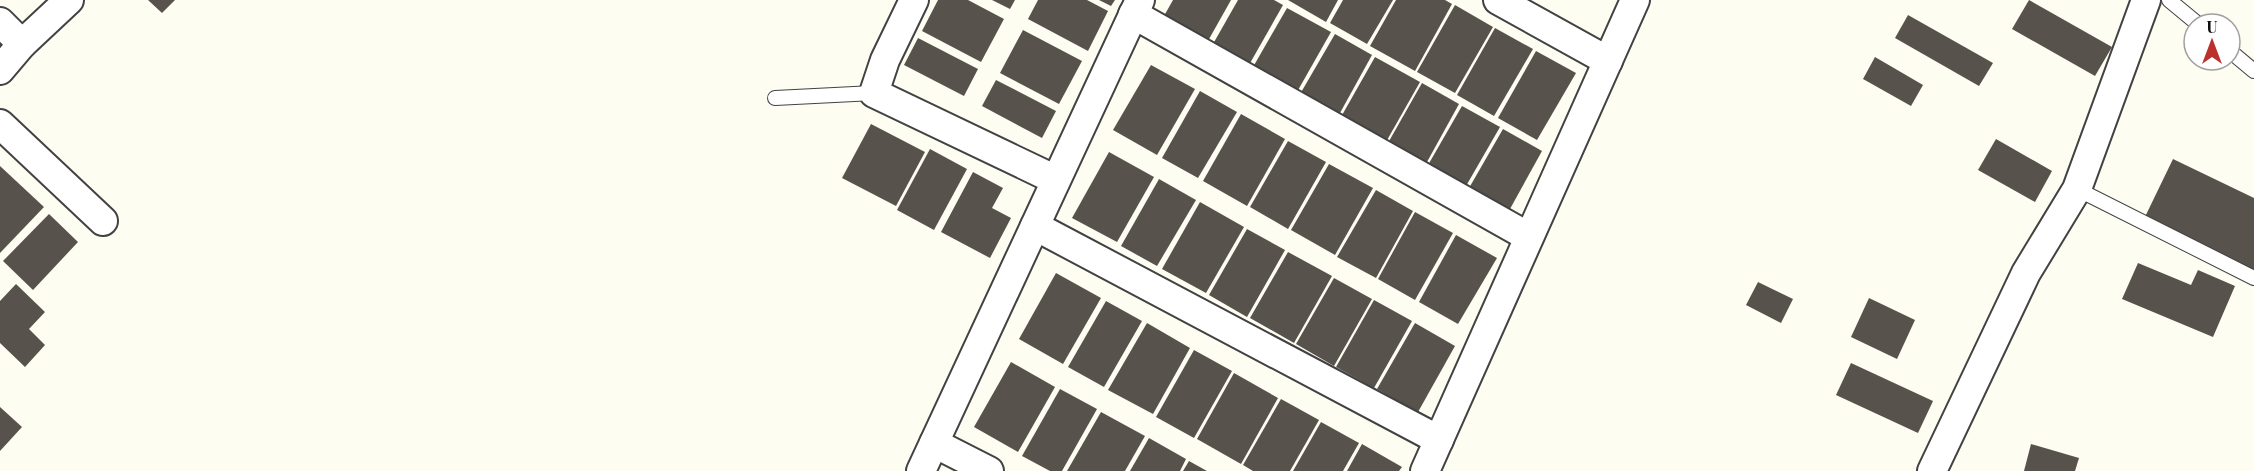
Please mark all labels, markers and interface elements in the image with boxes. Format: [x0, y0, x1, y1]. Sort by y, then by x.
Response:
north arrow [2182, 12, 2242, 72]
text: U [2206, 16, 2218, 37]

